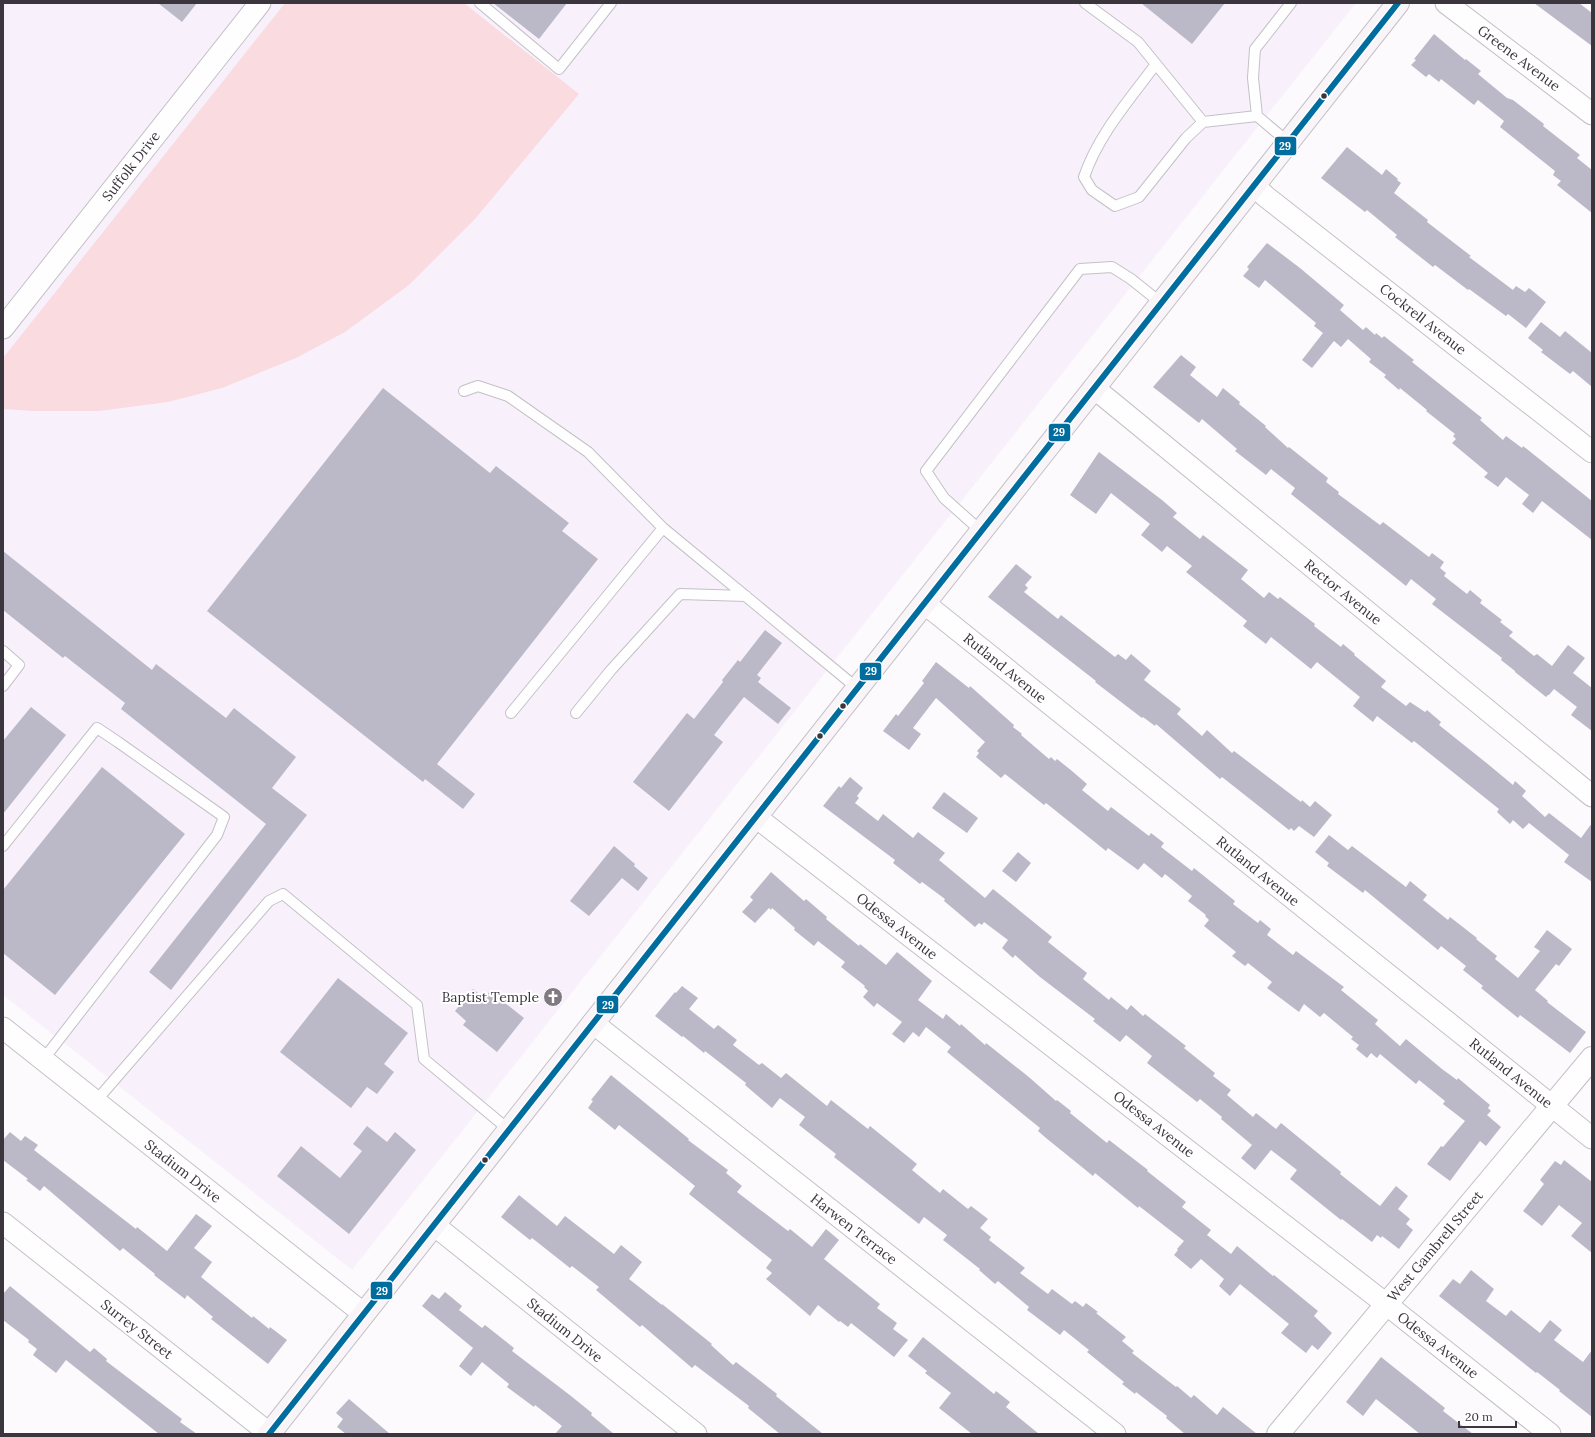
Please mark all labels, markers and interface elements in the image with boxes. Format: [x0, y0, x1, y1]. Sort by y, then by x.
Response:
street label: Greene Avenue [1474, 21, 1564, 95]
unlabelled marker [1319, 91, 1329, 101]
street label: Suffolk Drive [98, 127, 164, 205]
line badge: 29 [1274, 136, 1297, 156]
text: 29 [1279, 139, 1291, 153]
street label: Cockrell Avenue [1376, 279, 1470, 359]
line badge: 29 [1048, 423, 1071, 442]
text: 29 [1053, 425, 1065, 439]
street label: Rector Avenue [1301, 555, 1386, 629]
street label: Rutland Avenue [960, 629, 1050, 707]
line badge: 29 [859, 662, 882, 681]
text: 29 [865, 664, 877, 678]
unlabelled marker [838, 701, 848, 711]
unlabelled marker [815, 731, 825, 741]
street label: Rutland Avenue [1213, 832, 1303, 910]
street label: Odessa Avenue [853, 889, 942, 964]
church icon: Baptist Temple [542, 986, 564, 1008]
place label: Baptist Temple [442, 988, 539, 1006]
line badge: 29 [596, 995, 619, 1014]
text: 29 [602, 998, 614, 1012]
street label: Rutland Avenue [1466, 1034, 1556, 1112]
street label: Odessa Avenue [1110, 1087, 1199, 1162]
street label: Stadium Drive [141, 1135, 225, 1207]
unlabelled marker [480, 1155, 490, 1165]
street label: West Gambrell Street [1383, 1186, 1487, 1305]
street label: Harwen Terrace [807, 1190, 901, 1269]
line badge: 29 [370, 1281, 393, 1300]
text: 29 [376, 1284, 388, 1298]
street label: Stadium Drive [523, 1294, 607, 1366]
street label: Surrey Street [97, 1295, 177, 1363]
street label: Odessa Avenue [1394, 1308, 1483, 1383]
scale bar [1459, 1403, 1516, 1429]
text: 20 m [1465, 1409, 1493, 1424]

